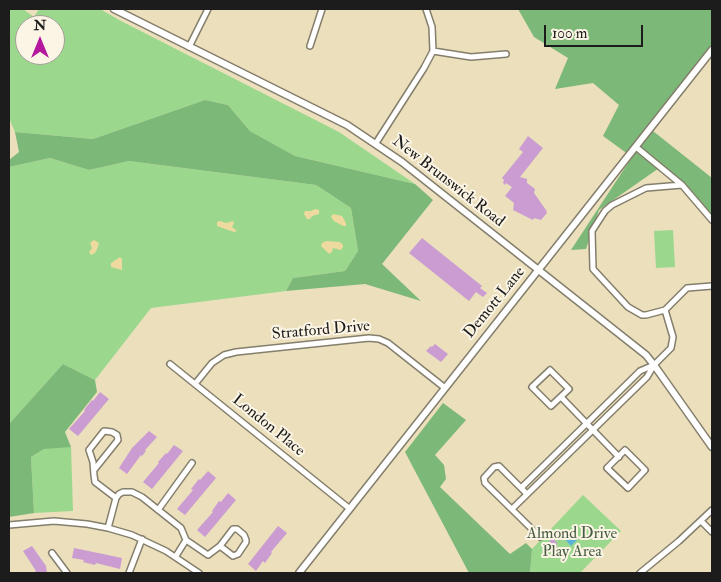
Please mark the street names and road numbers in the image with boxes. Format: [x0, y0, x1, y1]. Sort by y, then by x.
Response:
street label: New Brunswick Road [388, 132, 508, 232]
street label: Demott Lane [460, 263, 530, 343]
street label: Stratford Drive [271, 317, 371, 345]
street label: London Place [228, 391, 308, 461]

